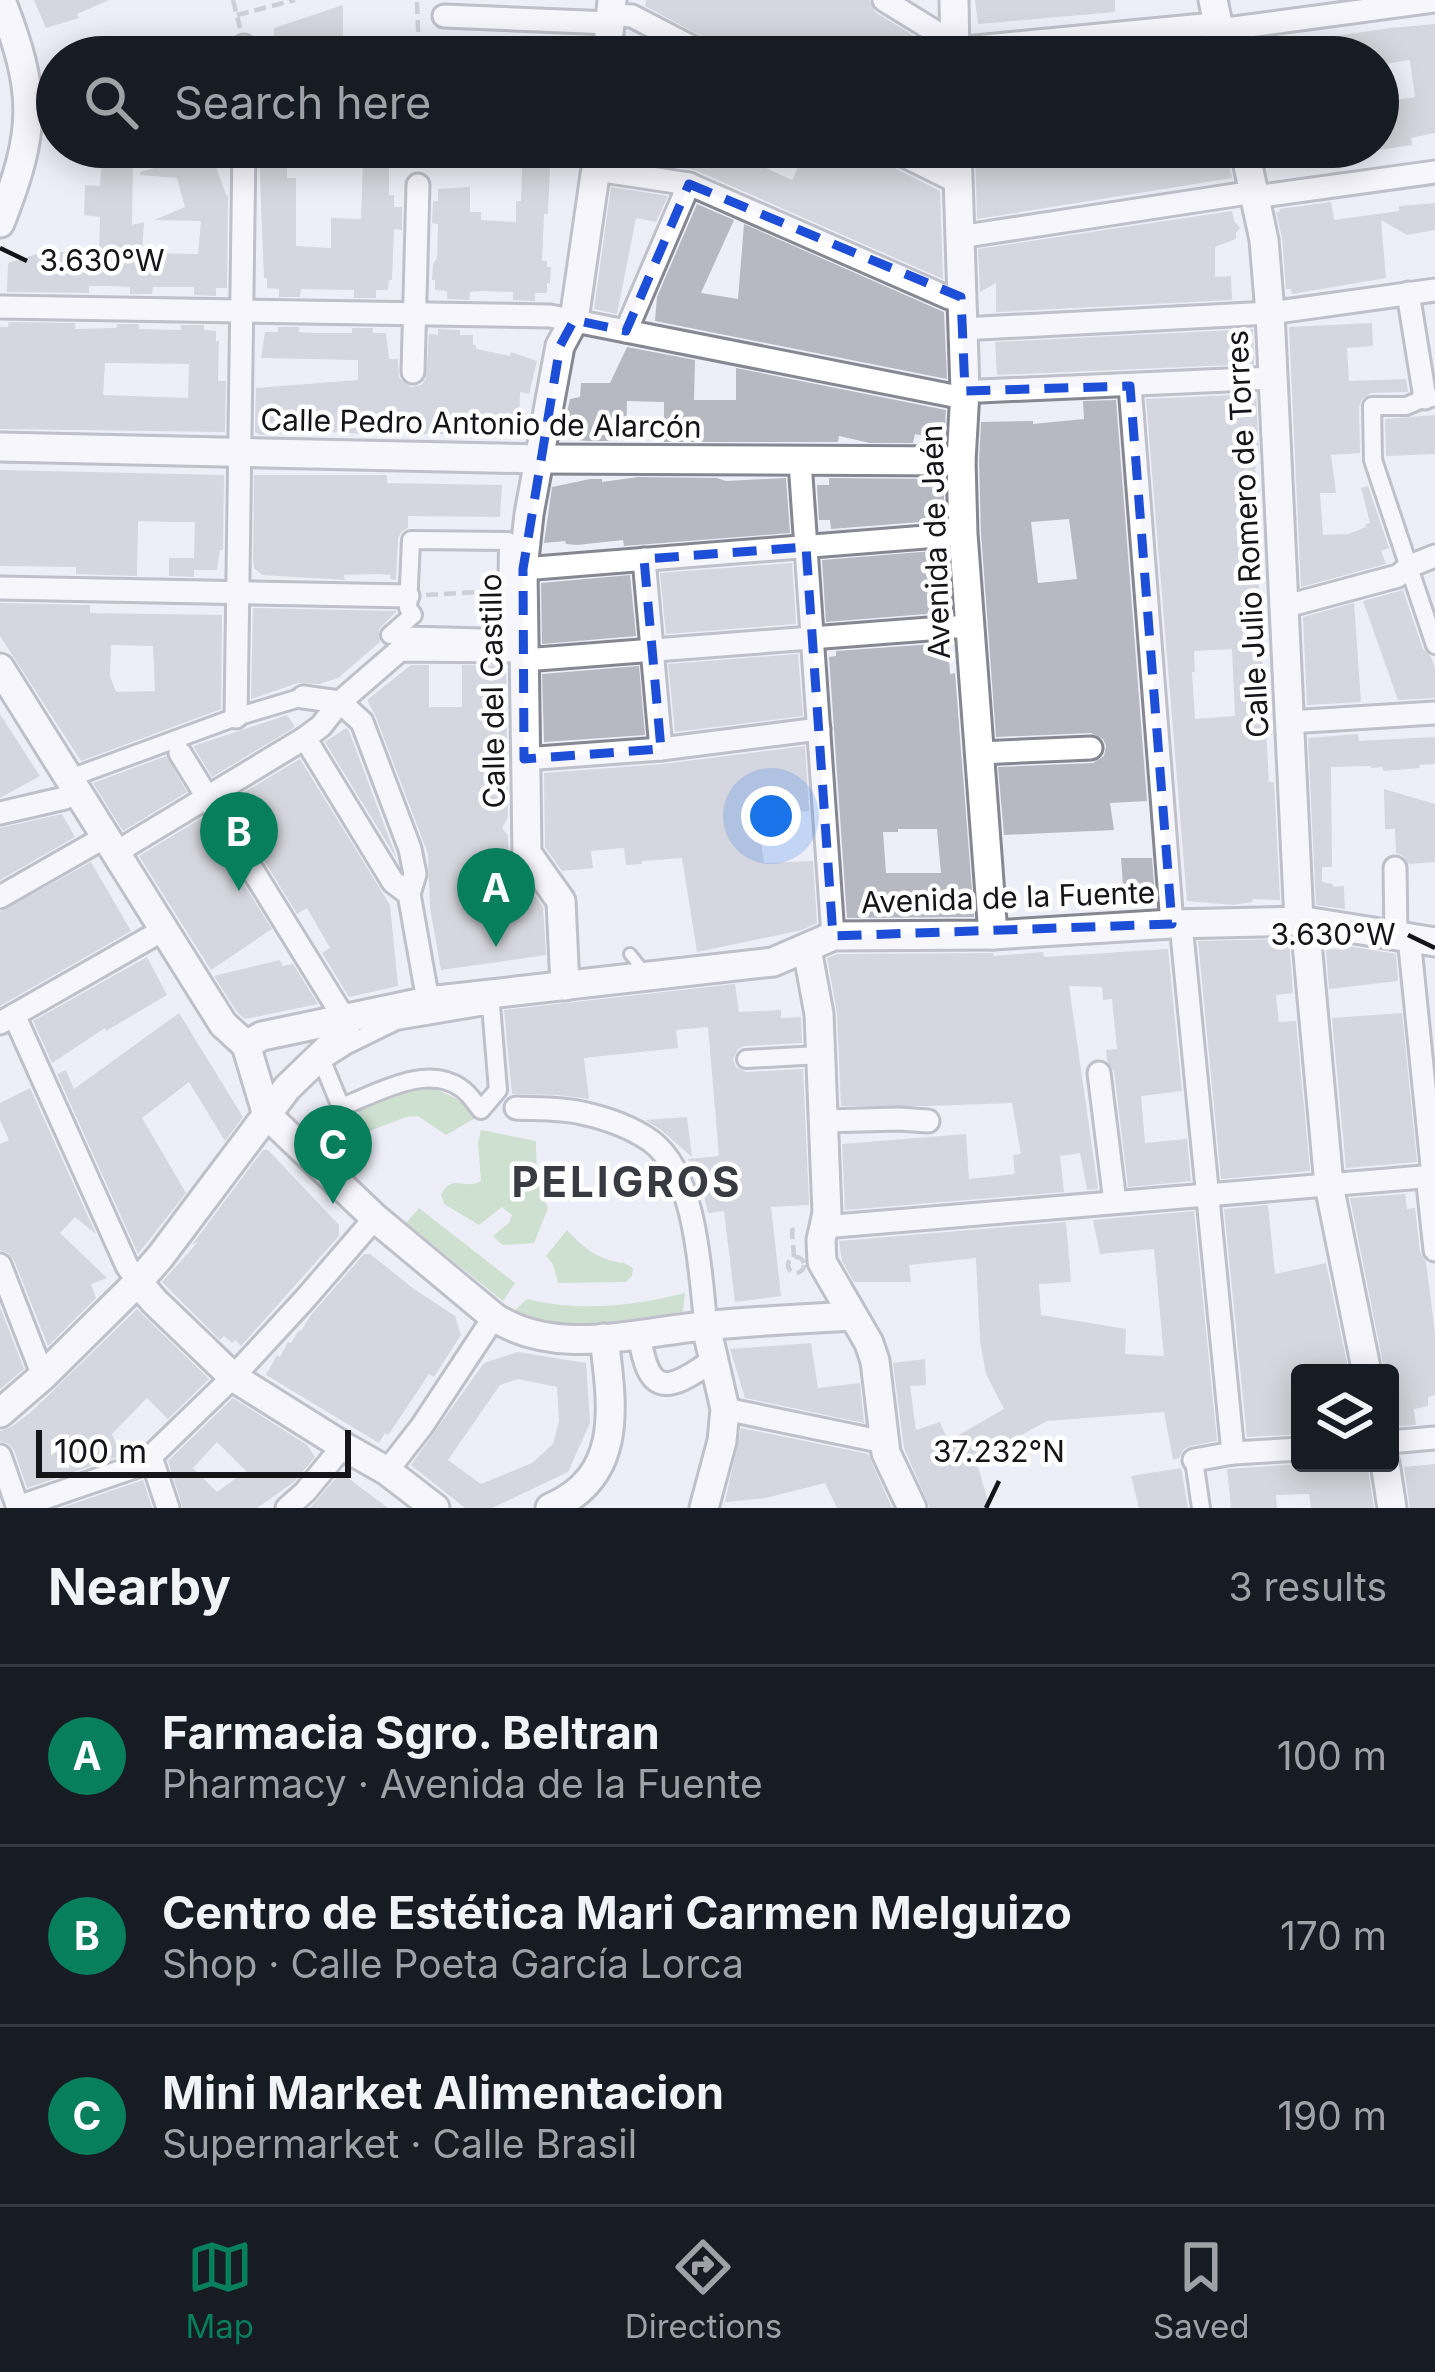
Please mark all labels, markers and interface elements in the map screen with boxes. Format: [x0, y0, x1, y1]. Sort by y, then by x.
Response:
search box [36, 36, 1399, 168]
icon: search [78, 69, 144, 135]
text: Search here [174, 75, 431, 130]
text: 3.630°W [39, 242, 165, 278]
street label: Calle Julio Romero de Torres [1218, 329, 1276, 739]
street label: Calle Pedro Antonio de Alarcón [260, 401, 702, 445]
street label: Avenida de Jaén [913, 424, 957, 660]
street label: Calle del Castillo [472, 573, 512, 809]
your location [741, 786, 801, 846]
pin: B [200, 792, 278, 891]
pin: A [457, 848, 535, 947]
street label: Avenida de la Fuente [860, 874, 1156, 920]
text: 3.630°W [1270, 916, 1396, 952]
pin: C [294, 1105, 372, 1204]
district label: PELIGROS [511, 1156, 743, 1207]
map controls [1291, 1364, 1399, 1472]
button: layers [1291, 1364, 1399, 1472]
scale bar [36, 1424, 351, 1477]
text: 100 m [54, 1431, 147, 1471]
text: 37.232°N [933, 1433, 1065, 1469]
text: Nearby [48, 1556, 231, 1617]
text: 3 results [1229, 1563, 1387, 1610]
text: Farmacia Sgro. Beltran [162, 1705, 660, 1760]
text: A [72, 1732, 102, 1779]
text: 100 m [1277, 1732, 1387, 1779]
text: Pharmacy · Avenida de la Fuente [162, 1760, 763, 1807]
text: Centro de Estética Mari Carmen Melguizo [162, 1885, 1072, 1940]
text: B [74, 1912, 100, 1959]
text: 170 m [1280, 1912, 1387, 1959]
text: Shop · Calle Poeta García Lorca [162, 1940, 744, 1987]
text: Mini Market Alimentacion [162, 2065, 724, 2120]
text: C [73, 2092, 101, 2139]
text: 190 m [1277, 2092, 1387, 2139]
text: Supermarket · Calle Brasil [162, 2120, 637, 2167]
tab: Map [185, 2234, 254, 2346]
tab: Directions [625, 2234, 782, 2346]
tab: Saved [1153, 2234, 1250, 2346]

